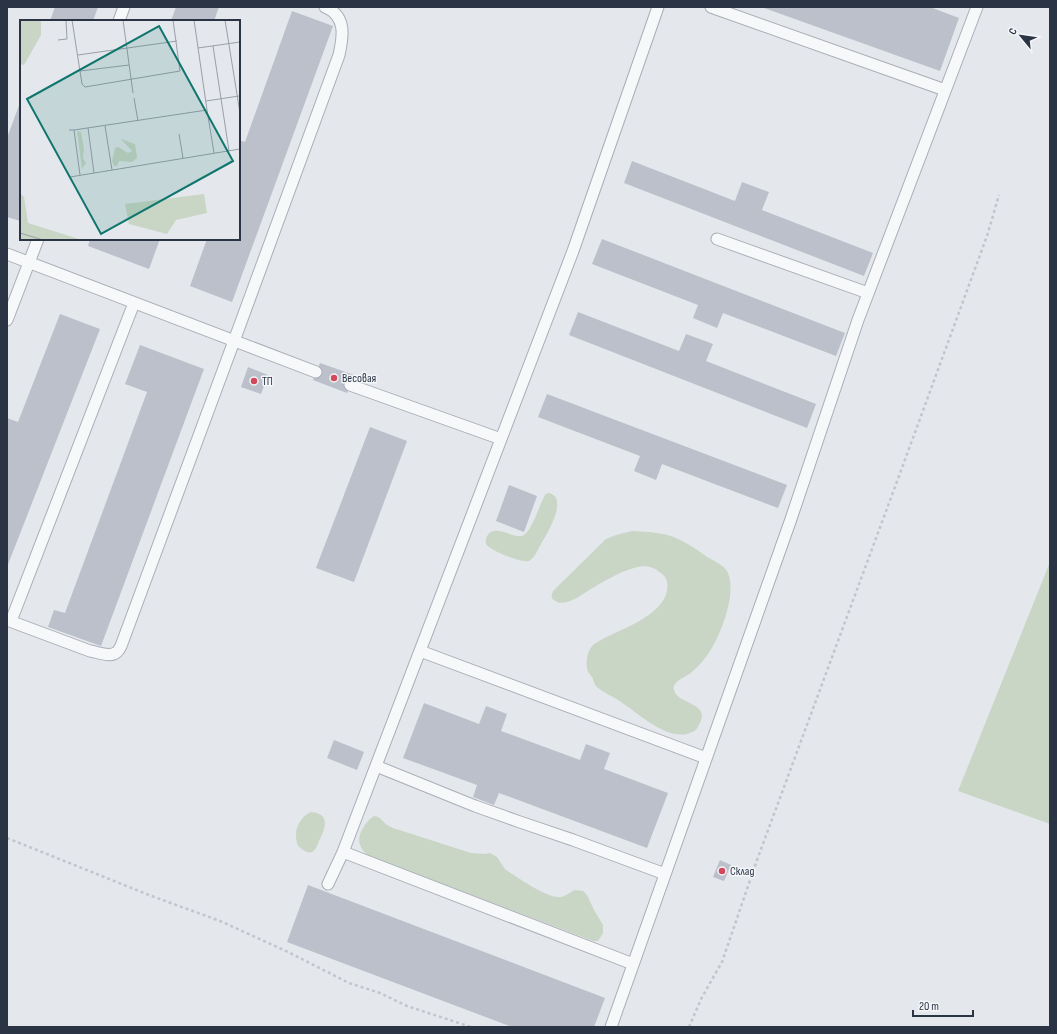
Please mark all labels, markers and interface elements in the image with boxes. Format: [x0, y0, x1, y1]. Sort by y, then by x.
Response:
north arrow [1001, 16, 1041, 56]
inset map [20, 20, 240, 240]
text: С [1006, 25, 1020, 37]
place label: Весовая [342, 371, 377, 386]
marker: Весовая [329, 373, 339, 383]
place label: ТП [262, 374, 273, 389]
marker: ТП [249, 376, 259, 386]
place label: Склад [730, 864, 754, 879]
marker: Склад [717, 866, 727, 876]
scale bar [913, 992, 973, 1018]
text: 20 m [919, 999, 939, 1014]

